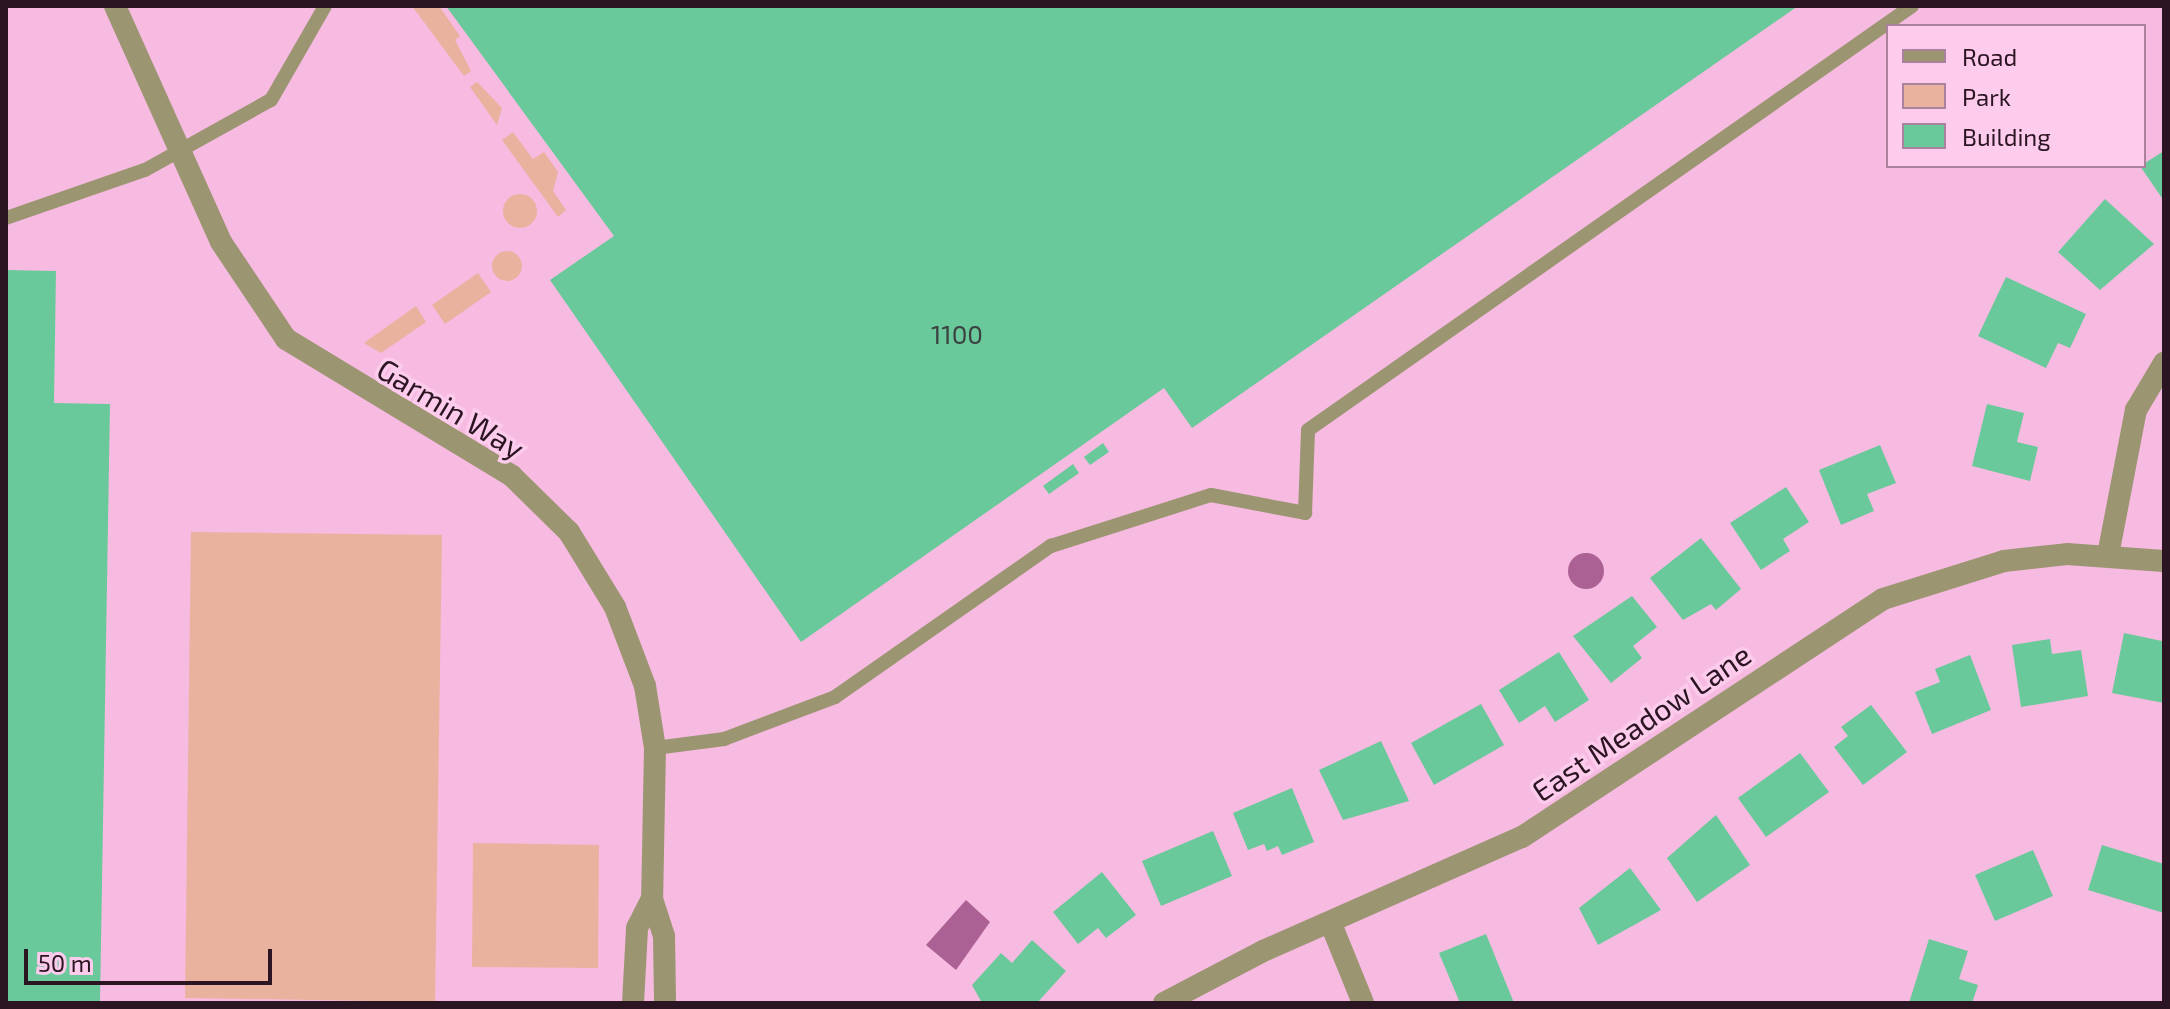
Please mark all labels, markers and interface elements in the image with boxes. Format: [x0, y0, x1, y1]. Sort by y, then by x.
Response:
legend [1886, 24, 2146, 168]
text: Road [1962, 42, 2017, 71]
text: Park [1962, 82, 2011, 111]
text: Building [1962, 122, 2051, 151]
house number: 1100 [931, 318, 983, 350]
street label: Garmin Way [371, 350, 531, 466]
street label: East Meadow Lane [1525, 635, 1757, 809]
scale bar [28, 933, 276, 983]
text: 50 m [38, 948, 92, 977]

